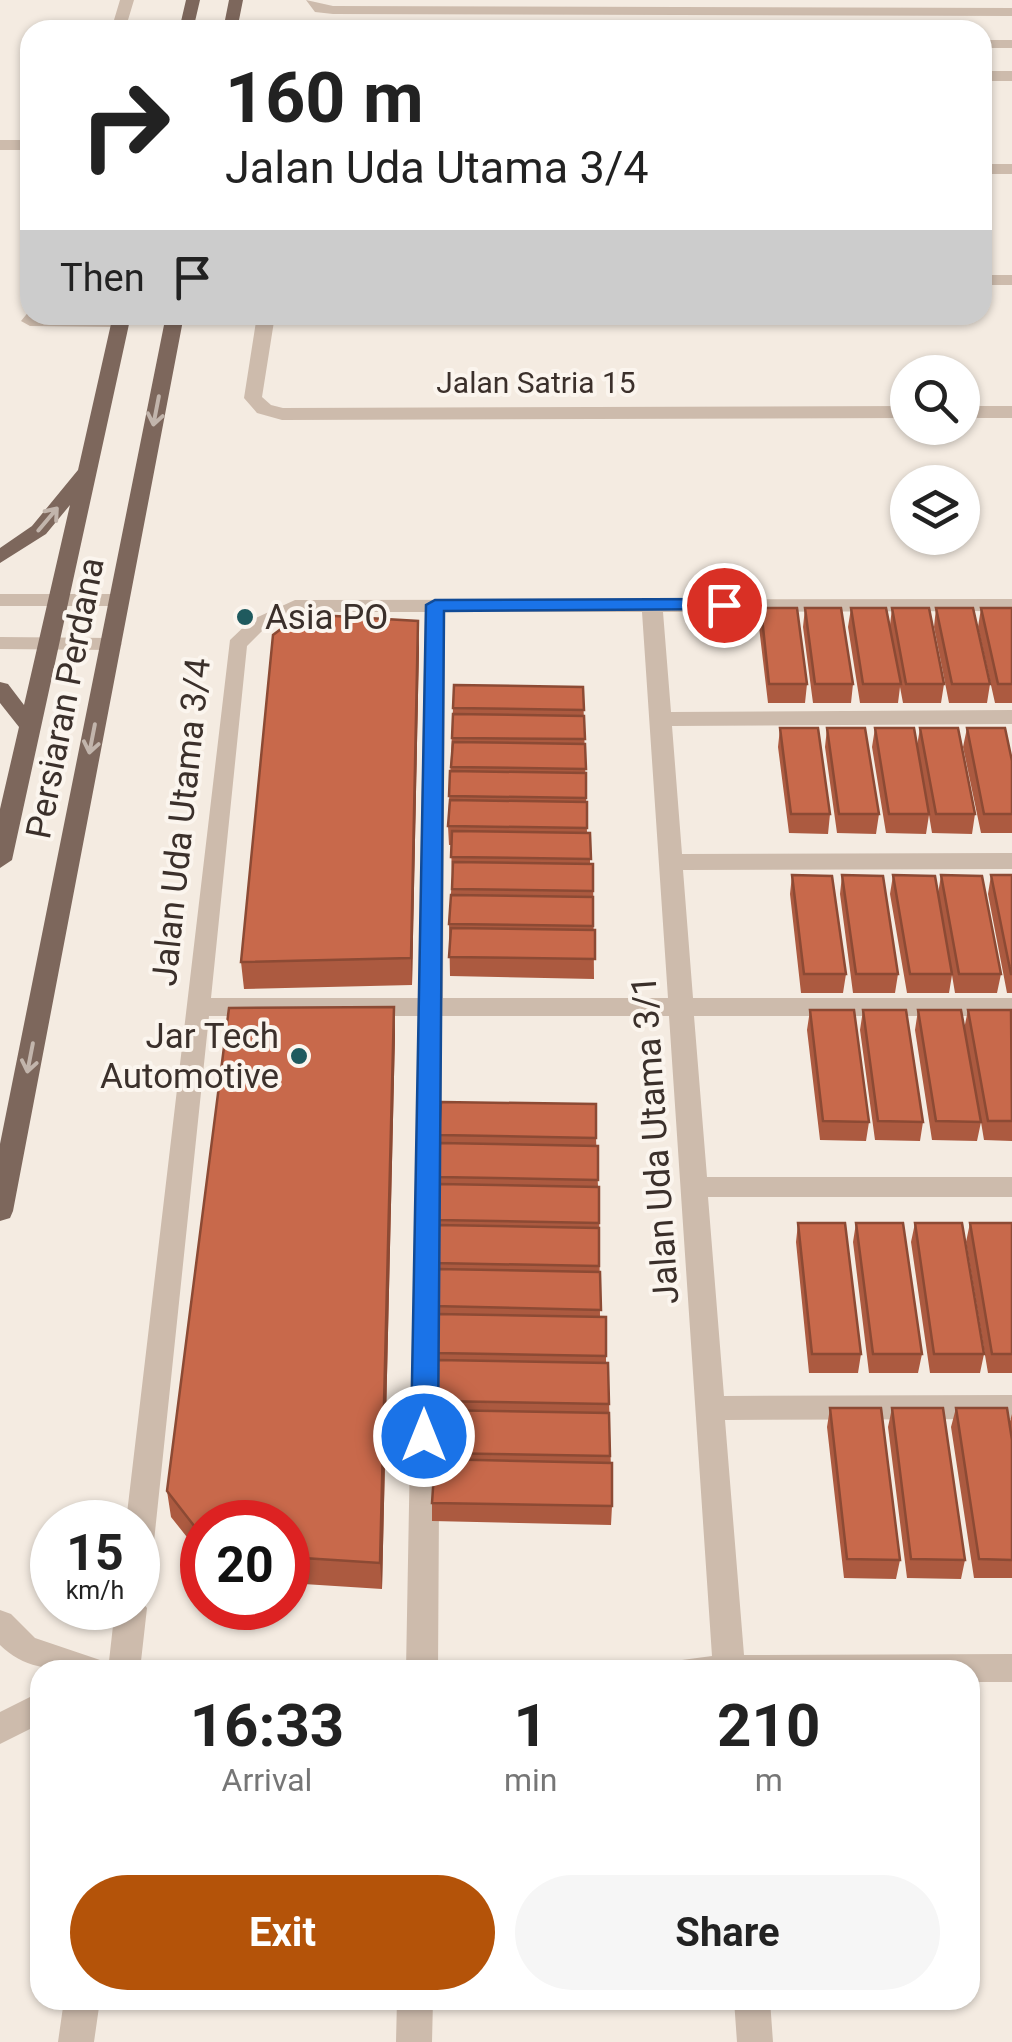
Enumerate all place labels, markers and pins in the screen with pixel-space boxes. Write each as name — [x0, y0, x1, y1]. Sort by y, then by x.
pin — [682, 563, 767, 648]
place label: Asia PO — [265, 597, 388, 638]
marker: Asia PO — [234, 606, 256, 628]
place label: Jar Tech Automotive — [100, 1016, 279, 1097]
marker: Jar Tech Automotive — [288, 1045, 310, 1067]

